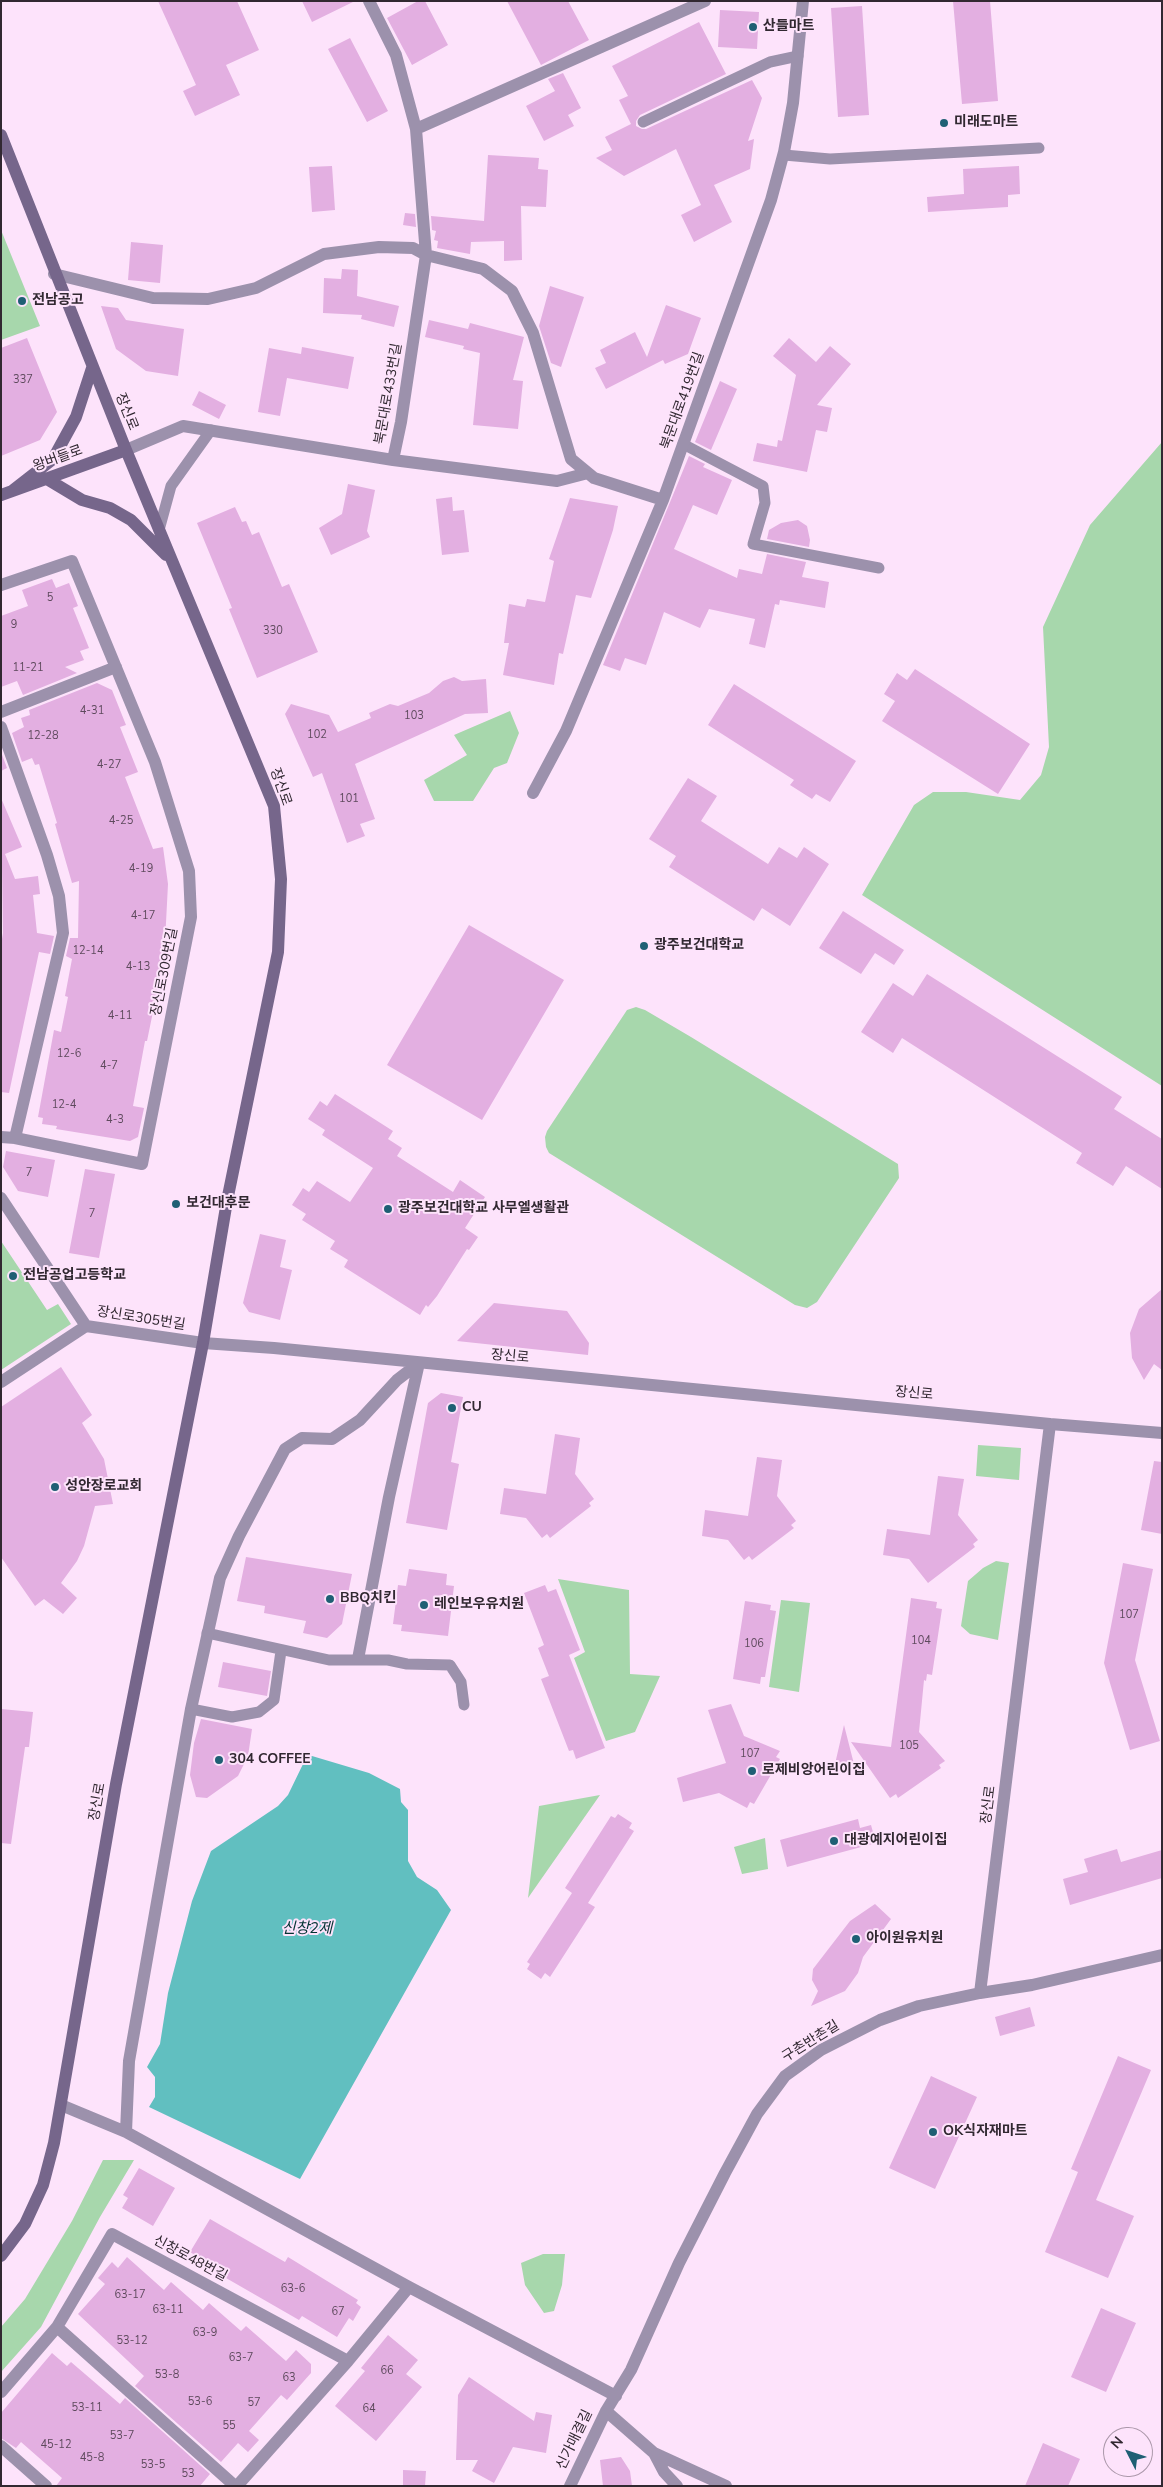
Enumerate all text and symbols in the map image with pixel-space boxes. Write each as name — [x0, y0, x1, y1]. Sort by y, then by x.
place label: 산들마트 — [763, 19, 815, 35]
marker: 산들마트 — [747, 21, 759, 33]
place label: 미래도마트 — [954, 115, 1018, 131]
marker: 미래도마트 — [938, 117, 950, 129]
place label: 전남공고 — [32, 293, 84, 309]
marker: 전남공고 — [16, 295, 28, 307]
street label: 북문대로433번길 — [372, 342, 406, 446]
street label: 북문대로419번길 — [658, 350, 708, 452]
house number: 337 — [13, 373, 33, 387]
street label: 장신로 — [111, 391, 141, 433]
street label: 왕버들로 — [31, 442, 85, 476]
house number: 5 — [47, 591, 53, 605]
house number: 9 — [11, 618, 17, 632]
house number: 330 — [263, 624, 283, 638]
house number: 11-21 — [12, 661, 44, 675]
house number: 4-31 — [80, 704, 104, 718]
house number: 103 — [404, 709, 424, 723]
house number: 102 — [307, 728, 327, 742]
house number: 12-28 — [27, 729, 59, 743]
house number: 4-27 — [97, 758, 121, 772]
street label: 장신로 — [266, 766, 294, 808]
house number: 101 — [339, 792, 359, 806]
house number: 4-25 — [109, 814, 133, 828]
house number: 4-19 — [129, 862, 153, 876]
house number: 4-17 — [131, 909, 155, 923]
street label: 장신로309번길 — [148, 926, 182, 1018]
place label: 광주보건대학교 — [654, 938, 744, 954]
marker: 광주보건대학교 — [638, 940, 650, 952]
house number: 12-14 — [72, 944, 104, 958]
house number: 4-13 — [126, 960, 150, 974]
house number: 4-11 — [108, 1009, 132, 1023]
house number: 12-6 — [57, 1047, 81, 1061]
house number: 4-7 — [100, 1059, 118, 1073]
house number: 12-4 — [52, 1098, 76, 1112]
house number: 4-3 — [106, 1113, 124, 1127]
house number: 7 — [26, 1166, 32, 1180]
place label: 보건대후문 — [186, 1196, 250, 1212]
marker: 보건대후문 — [170, 1198, 182, 1210]
place label: 광주보건대학교 사무엘생활관 — [398, 1201, 569, 1217]
marker: 광주보건대학교 사무엘생활관 — [382, 1203, 394, 1215]
house number: 7 — [89, 1207, 95, 1221]
place label: 전남공업고등학교 — [23, 1268, 126, 1284]
marker: 전남공업고등학교 — [7, 1270, 19, 1282]
street label: 장신로305번길 — [95, 1304, 187, 1334]
street label: 장신로 — [490, 1347, 530, 1367]
street label: 장신로 — [894, 1384, 934, 1404]
place label: CU — [462, 1400, 482, 1416]
marker: CU — [446, 1402, 458, 1414]
place label: 성안장로교회 — [65, 1479, 142, 1495]
marker: 성안장로교회 — [49, 1481, 61, 1493]
place label: BBQ치킨 — [340, 1591, 396, 1607]
marker: BBQ치킨 — [324, 1593, 336, 1605]
place label: 레인보우유치원 — [434, 1597, 524, 1613]
marker: 레인보우유치원 — [418, 1599, 430, 1611]
house number: 107 — [1119, 1608, 1139, 1622]
house number: 104 — [911, 1634, 931, 1648]
house number: 106 — [744, 1637, 764, 1651]
house number: 105 — [899, 1739, 919, 1753]
house number: 107 — [740, 1747, 760, 1761]
place label: 304 COFFEE — [229, 1752, 311, 1768]
marker: 304 COFFEE — [213, 1754, 225, 1766]
place label: 로제비앙어린이집 — [762, 1763, 865, 1779]
marker: 로제비앙어린이집 — [746, 1765, 758, 1777]
street label: 장신로 — [86, 1782, 110, 1822]
street label: 장신로 — [978, 1785, 1000, 1825]
place label: 대광예지어린이집 — [844, 1833, 947, 1849]
marker: 대광예지어린이집 — [828, 1835, 840, 1847]
water label: 신창2제 — [282, 1920, 332, 1938]
place label: 아이원유치원 — [866, 1931, 943, 1947]
marker: 아이원유치원 — [850, 1933, 862, 1945]
street label: 구촌반촌길 — [779, 2018, 843, 2066]
place label: OK식자재마트 — [943, 2124, 1028, 2140]
marker: OK식자재마트 — [927, 2126, 939, 2138]
street label: 신창로48번길 — [150, 2233, 230, 2285]
house number: 63-6 — [281, 2282, 305, 2296]
house number: 63-17 — [114, 2288, 146, 2302]
house number: 63-11 — [152, 2303, 184, 2317]
house number: 67 — [331, 2305, 345, 2319]
house number: 63-9 — [193, 2326, 217, 2340]
house number: 53-12 — [116, 2334, 148, 2348]
house number: 63-7 — [229, 2351, 253, 2365]
house number: 66 — [380, 2364, 394, 2378]
house number: 53-8 — [155, 2368, 179, 2382]
house number: 63 — [282, 2371, 296, 2385]
house number: 53-6 — [188, 2395, 212, 2409]
house number: 57 — [247, 2396, 261, 2410]
house number: 53-11 — [71, 2401, 103, 2415]
house number: 64 — [362, 2402, 376, 2416]
street label: 신가매결길 — [553, 2407, 597, 2473]
house number: 55 — [222, 2419, 236, 2433]
north arrow — [1103, 2427, 1153, 2477]
house number: 53-7 — [110, 2429, 134, 2443]
text: N — [1106, 2432, 1128, 2453]
house number: 45-12 — [40, 2438, 72, 2452]
house number: 45-8 — [80, 2451, 104, 2465]
house number: 53-5 — [141, 2458, 165, 2472]
house number: 53 — [181, 2467, 195, 2481]

